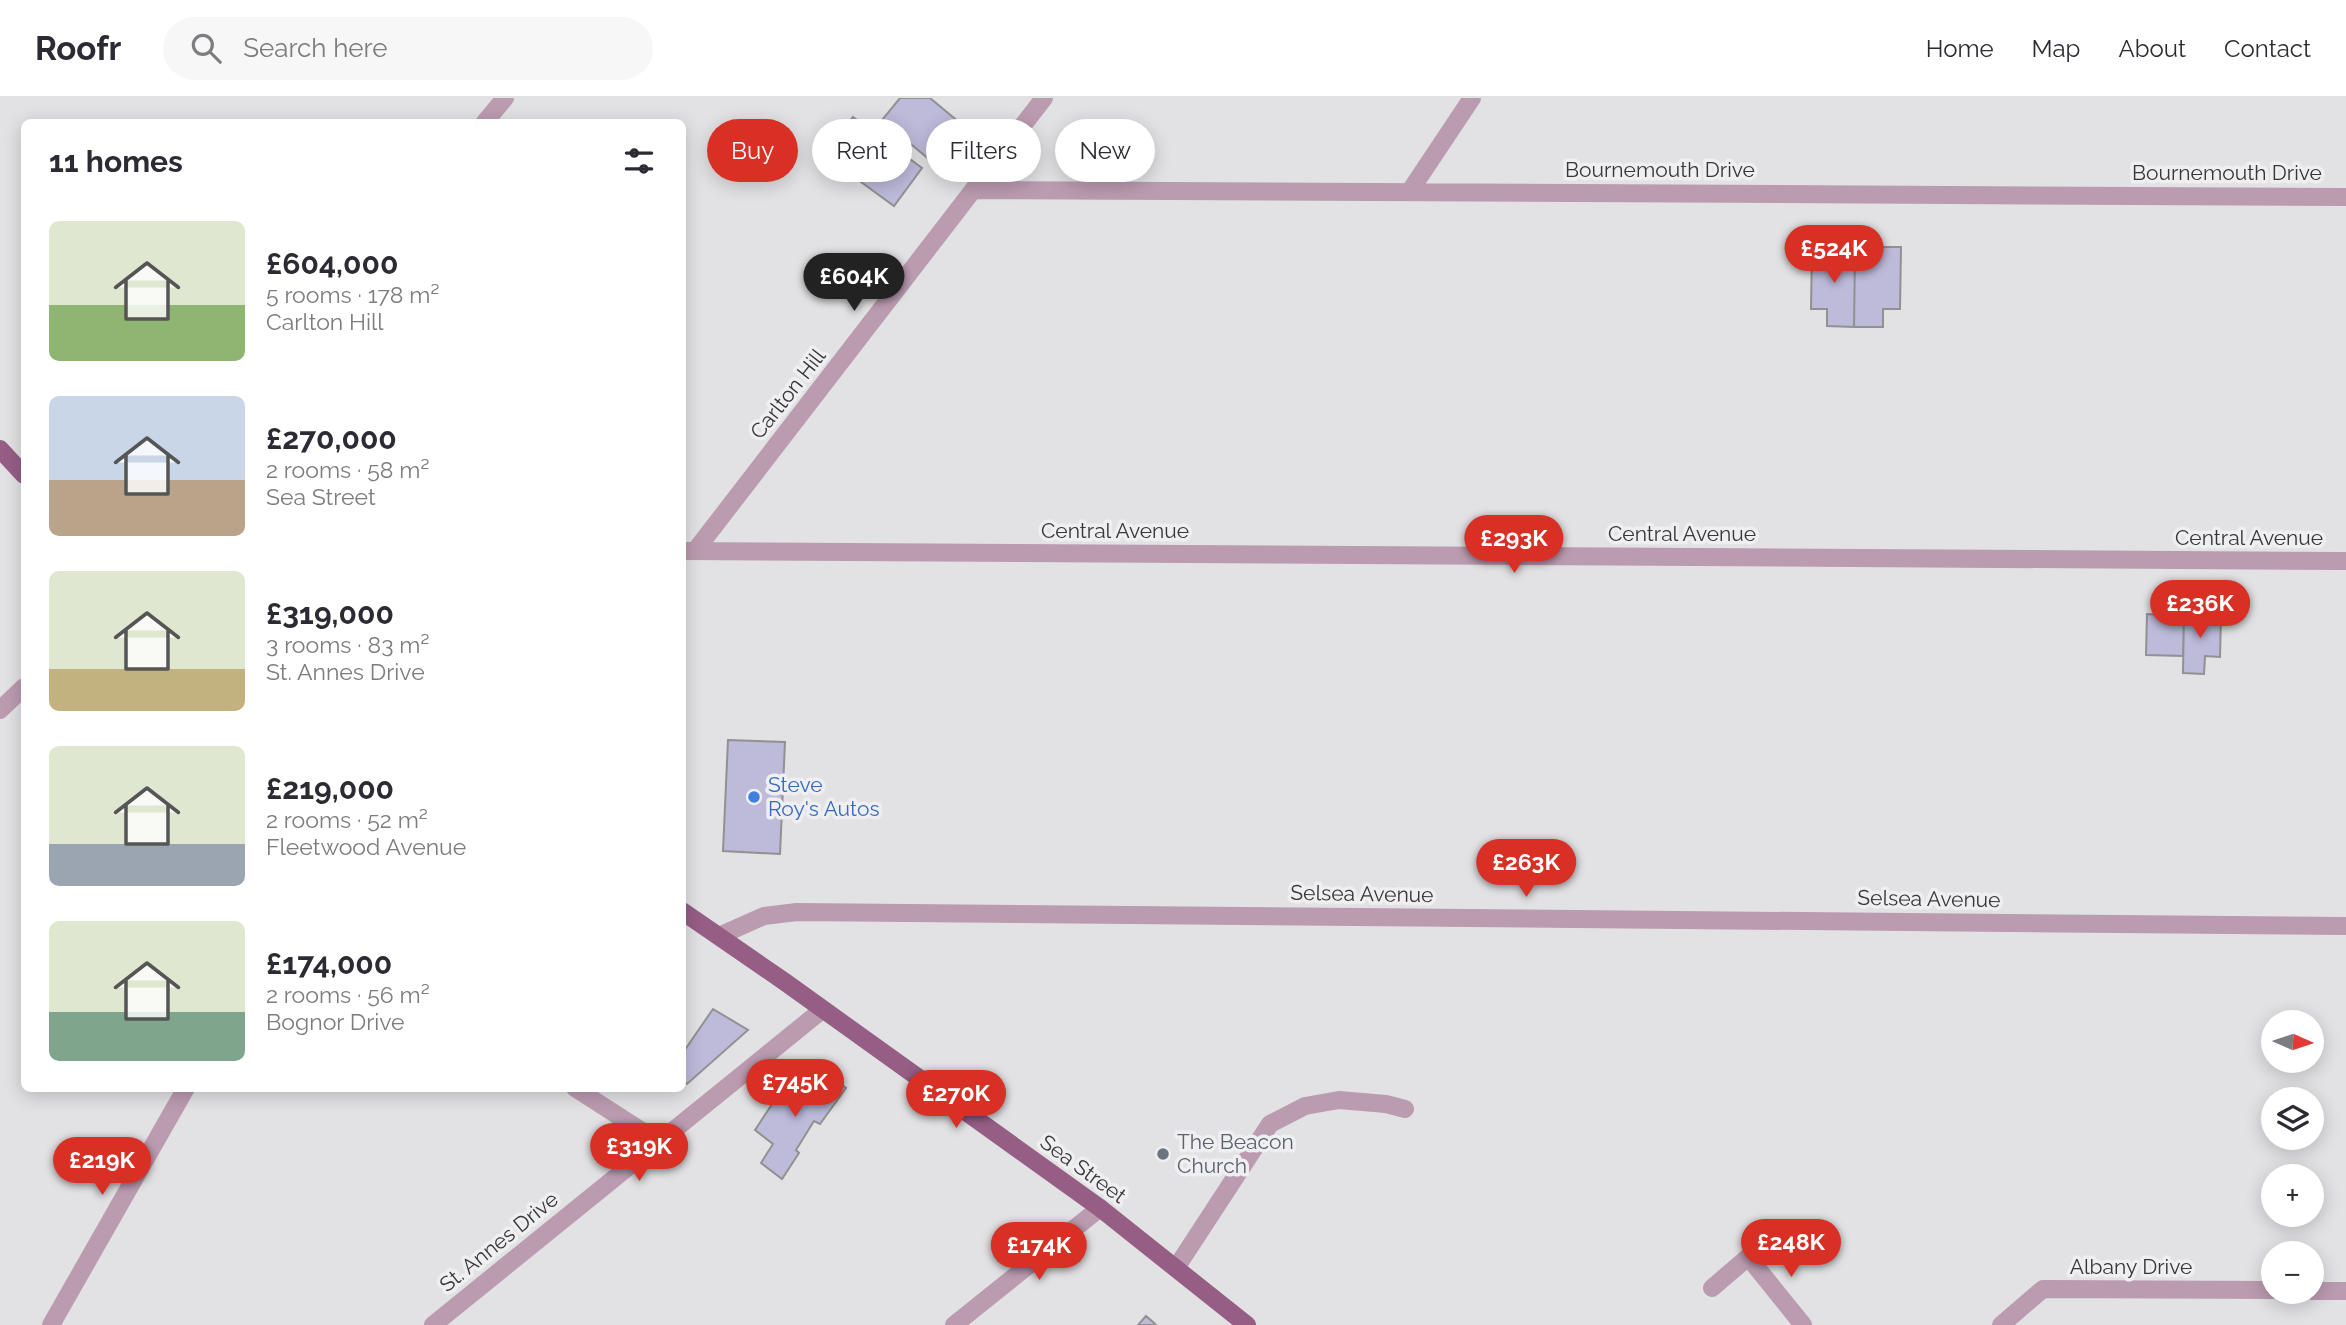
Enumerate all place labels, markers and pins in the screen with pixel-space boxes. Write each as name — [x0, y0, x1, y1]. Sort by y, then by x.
pin: £524K — [1785, 226, 1883, 285]
pin: £604K — [805, 254, 903, 313]
pin: £293K — [1465, 516, 1563, 575]
pin: £236K — [2151, 580, 2249, 640]
place label: Steve Roy's Autos — [768, 772, 880, 821]
marker: Steve Roy's Autos — [746, 789, 762, 805]
pin: £263K — [1477, 840, 1575, 899]
pin: £745K — [746, 1060, 844, 1119]
pin: £270K — [907, 1070, 1005, 1130]
pin: £319K — [590, 1124, 688, 1183]
place label: The Beacon Church — [1177, 1129, 1294, 1178]
pin: £219K — [53, 1138, 151, 1197]
marker: The Beacon Church — [1155, 1146, 1171, 1162]
pin: £248K — [1742, 1220, 1840, 1279]
pin: £174K — [990, 1222, 1088, 1282]

